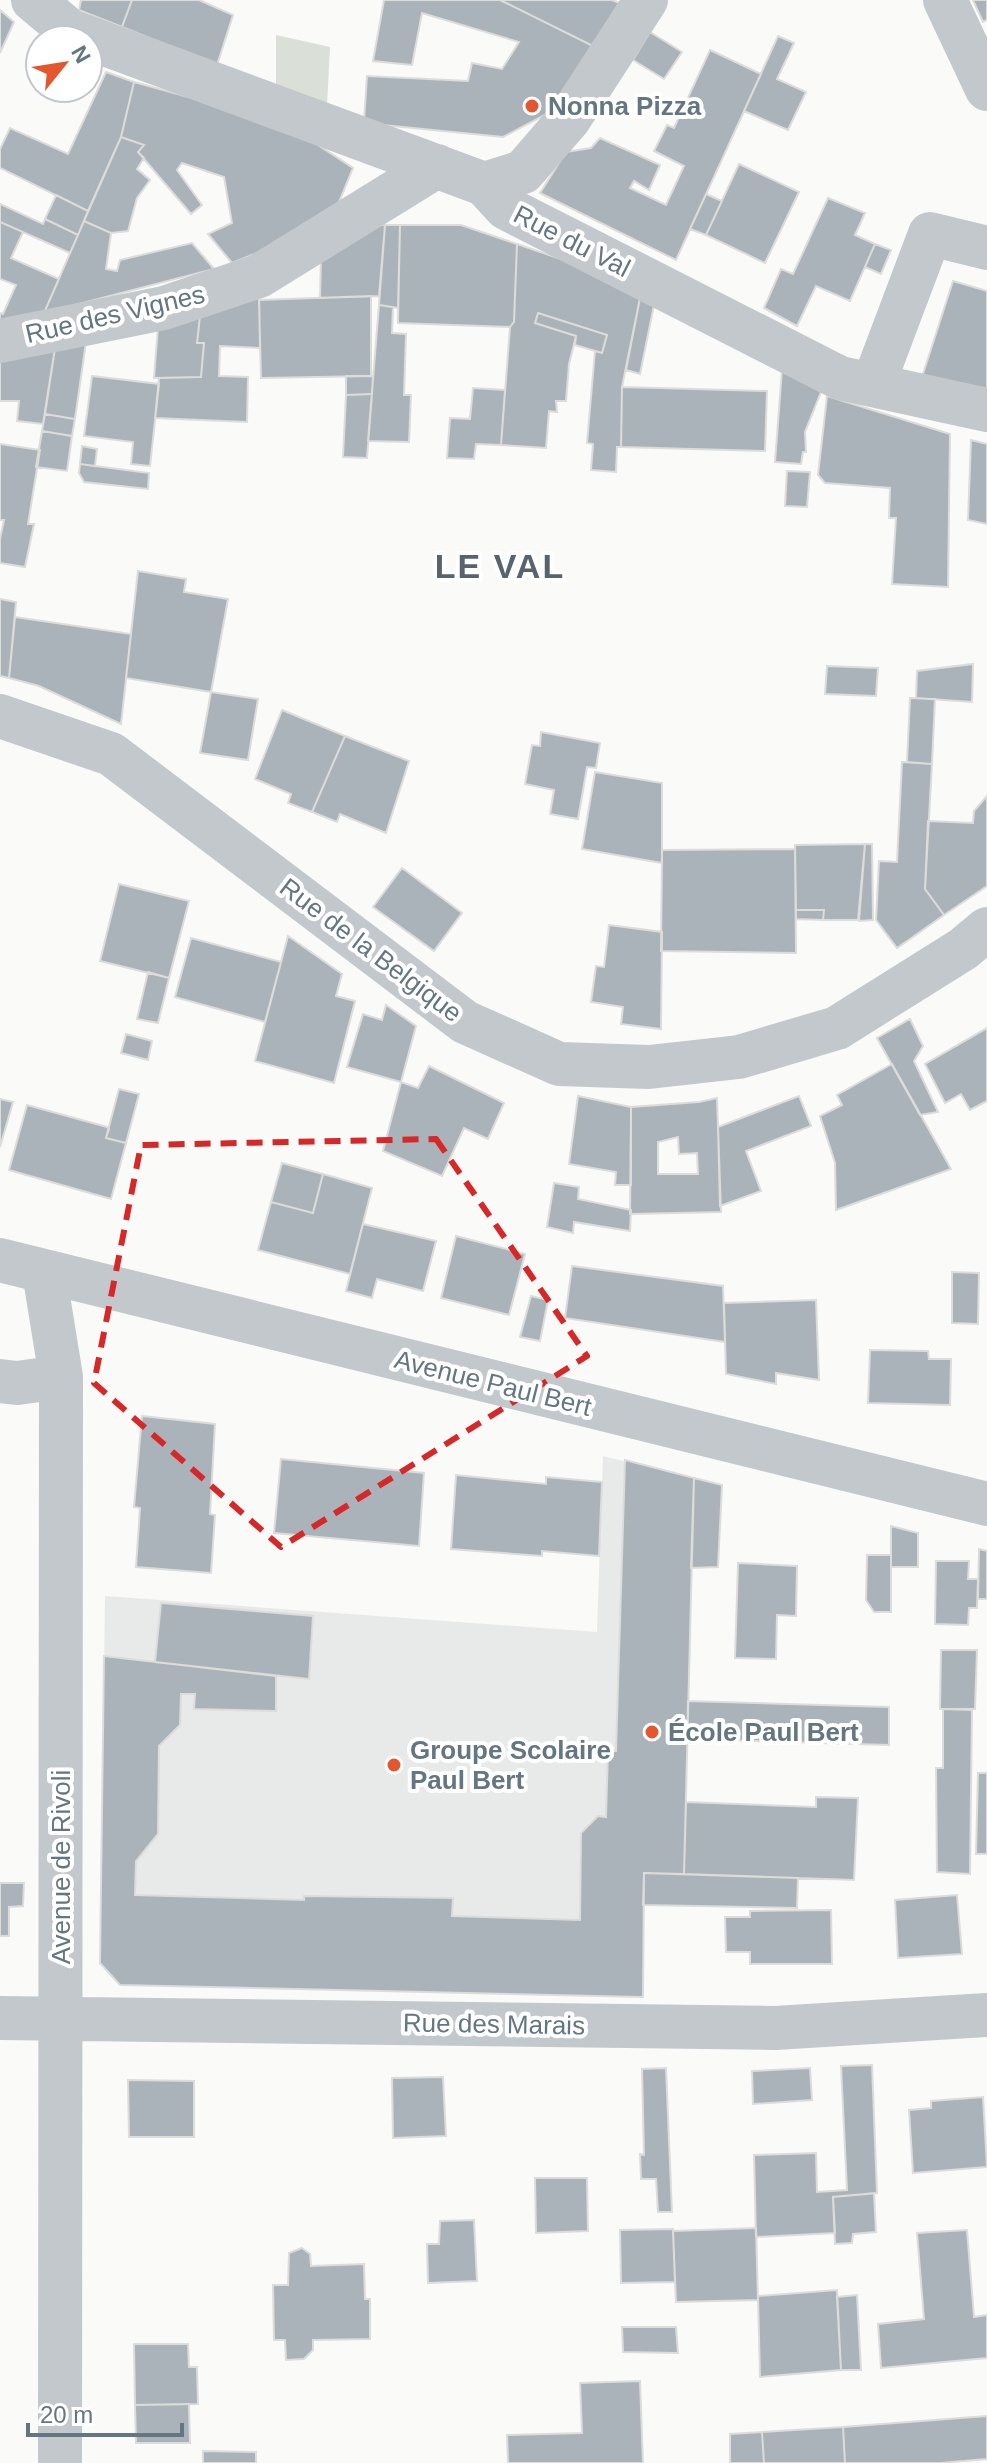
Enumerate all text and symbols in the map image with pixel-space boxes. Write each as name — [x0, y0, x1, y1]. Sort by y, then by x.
north arrow — [24, 24, 104, 104]
text: N — [66, 41, 96, 67]
place label: Nonna Pizza — [548, 91, 702, 121]
marker: Nonna Pizza — [523, 97, 541, 115]
street label: Rue du Val — [509, 199, 635, 283]
street label: Rue des Vignes — [22, 279, 208, 349]
district label: LE VAL — [435, 547, 565, 585]
street label: Rue de la Belgique — [274, 872, 468, 1028]
street label: Avenue Paul Bert — [391, 1344, 595, 1422]
place label: École Paul Bert — [668, 1717, 859, 1747]
marker: École Paul Bert — [643, 1723, 661, 1741]
place label: Groupe Scolaire Paul Bert — [410, 1735, 611, 1795]
marker: Groupe Scolaire Paul Bert — [385, 1756, 403, 1774]
street label: Avenue de Rivoli — [46, 1770, 76, 1964]
street label: Rue des Marais — [403, 2007, 585, 2041]
scale bar — [28, 2387, 182, 2437]
text: 20 m — [40, 2401, 93, 2428]

